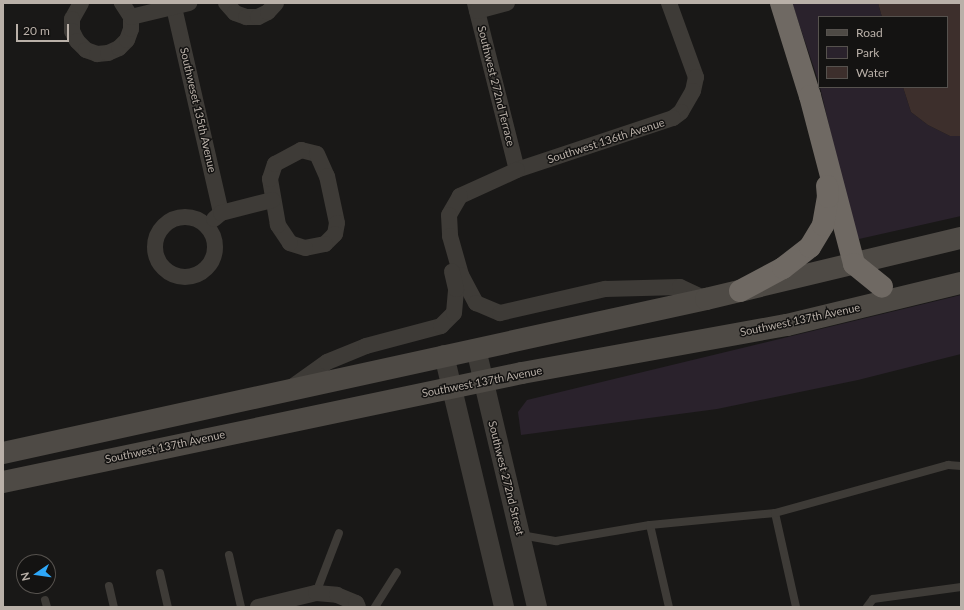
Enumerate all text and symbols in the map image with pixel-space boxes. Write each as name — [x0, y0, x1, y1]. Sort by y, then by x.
scale bar — [18, 16, 71, 42]
legend — [818, 16, 948, 88]
text: 20 m — [23, 23, 50, 38]
street label: Southwest 272nd Terrace — [475, 24, 517, 148]
text: Road — [856, 25, 883, 40]
text: Park — [856, 45, 879, 60]
street label: Southweset 135th Avenue — [177, 46, 219, 174]
text: Water — [856, 65, 889, 80]
street label: Southwest 136th Avenue — [546, 116, 666, 166]
street label: Southwest 137th Avenue — [739, 301, 861, 339]
street label: Southwest 137th Avenue — [421, 364, 543, 400]
street label: Southwest 272nd Street — [485, 419, 527, 537]
street label: Southwest 137th Avenue — [104, 428, 226, 466]
north arrow — [16, 554, 56, 594]
text: N — [18, 571, 32, 582]

